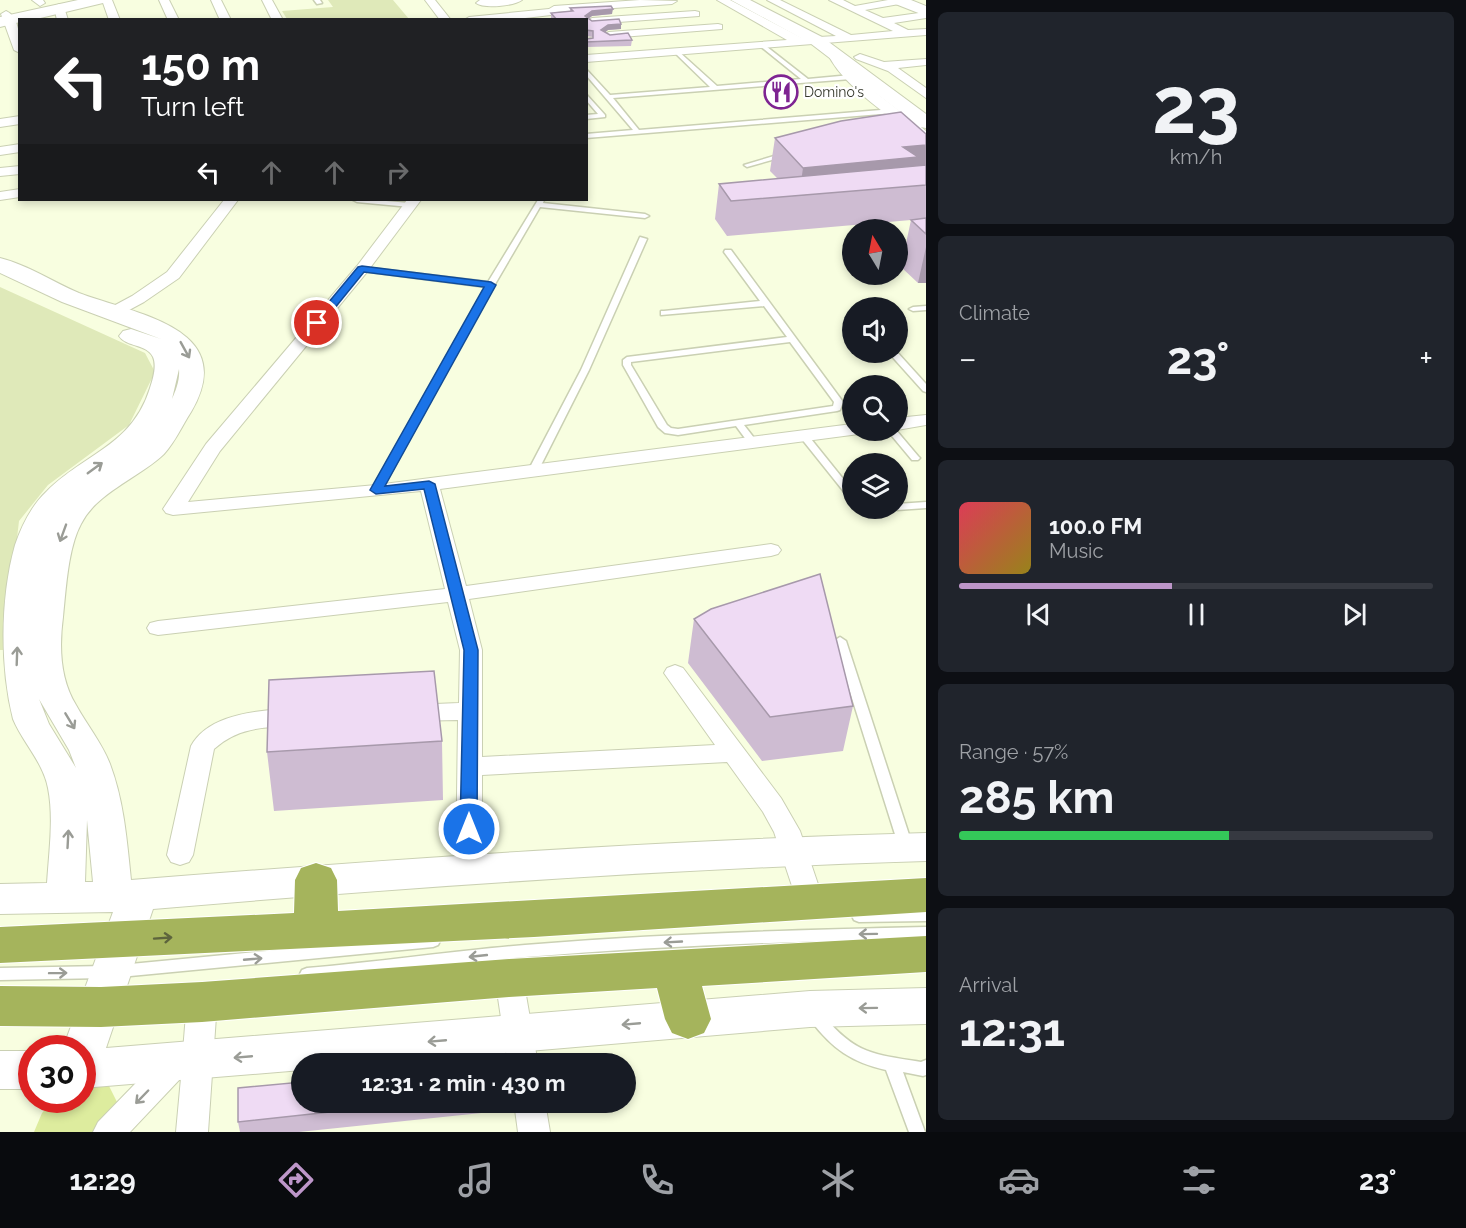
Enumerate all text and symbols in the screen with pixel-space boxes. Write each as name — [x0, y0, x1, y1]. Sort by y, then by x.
text: 150 m — [141, 41, 260, 90]
icon: left — [42, 42, 120, 120]
text: 23 — [1152, 60, 1240, 151]
restaurant icon: Domino's — [763, 74, 799, 110]
place label: Domino's — [804, 84, 864, 100]
text: Turn left — [141, 91, 244, 122]
text: km/h — [1170, 145, 1222, 169]
icon: left — [192, 156, 225, 189]
icon: ahead — [255, 156, 288, 189]
icon: ahead — [318, 156, 351, 189]
icon: right — [381, 156, 414, 189]
north arrow — [842, 219, 908, 285]
map controls — [842, 219, 908, 519]
pin — [291, 297, 342, 348]
button: sound — [842, 297, 908, 363]
text: Climate — [959, 301, 1030, 325]
icon: arrive — [300, 306, 333, 339]
text: 23° — [1167, 332, 1229, 385]
text: − — [959, 339, 977, 378]
text: + — [1419, 339, 1433, 378]
one-way arrow — [179, 341, 191, 358]
button: search — [842, 375, 908, 441]
button: layers — [842, 453, 908, 519]
one-way arrow — [87, 461, 103, 474]
text: 100.0 FM — [1049, 513, 1142, 539]
one-way arrow — [57, 523, 68, 542]
text: Music — [1049, 539, 1103, 563]
icon: previous — [1022, 598, 1055, 631]
icon: pause — [1180, 598, 1213, 631]
icon: next — [1338, 598, 1371, 631]
one-way arrow — [11, 646, 22, 666]
one-way arrow — [64, 712, 76, 729]
text: Range · 57% — [959, 740, 1068, 764]
text: 285 km — [959, 771, 1114, 824]
position arrow — [437, 797, 501, 861]
one-way arrow — [62, 830, 73, 850]
one-way arrow — [858, 928, 878, 940]
one-way arrow — [153, 932, 173, 943]
one-way arrow — [663, 937, 683, 948]
one-way arrow — [469, 951, 489, 962]
one-way arrow — [242, 953, 262, 964]
one-way arrow — [48, 967, 68, 978]
text: Arrival — [959, 973, 1018, 997]
one-way arrow — [858, 1002, 878, 1014]
text: 12:31 — [959, 1004, 1065, 1057]
one-way arrow — [622, 1019, 642, 1030]
speed limit sign: 30 — [18, 1035, 96, 1113]
one-way arrow — [427, 1036, 447, 1047]
one-way arrow — [233, 1052, 253, 1063]
text: 12:31 · 2 min · 430 m — [361, 1070, 566, 1096]
one-way arrow — [135, 1090, 149, 1105]
icon: directions — [275, 1159, 317, 1201]
icon: music — [455, 1159, 497, 1201]
icon: phone — [636, 1159, 678, 1201]
icon: climate — [817, 1159, 859, 1201]
icon: car — [998, 1159, 1040, 1201]
icon: filters — [1178, 1159, 1220, 1201]
text: 12:29 — [69, 1165, 136, 1196]
text: 23° — [1359, 1165, 1397, 1196]

